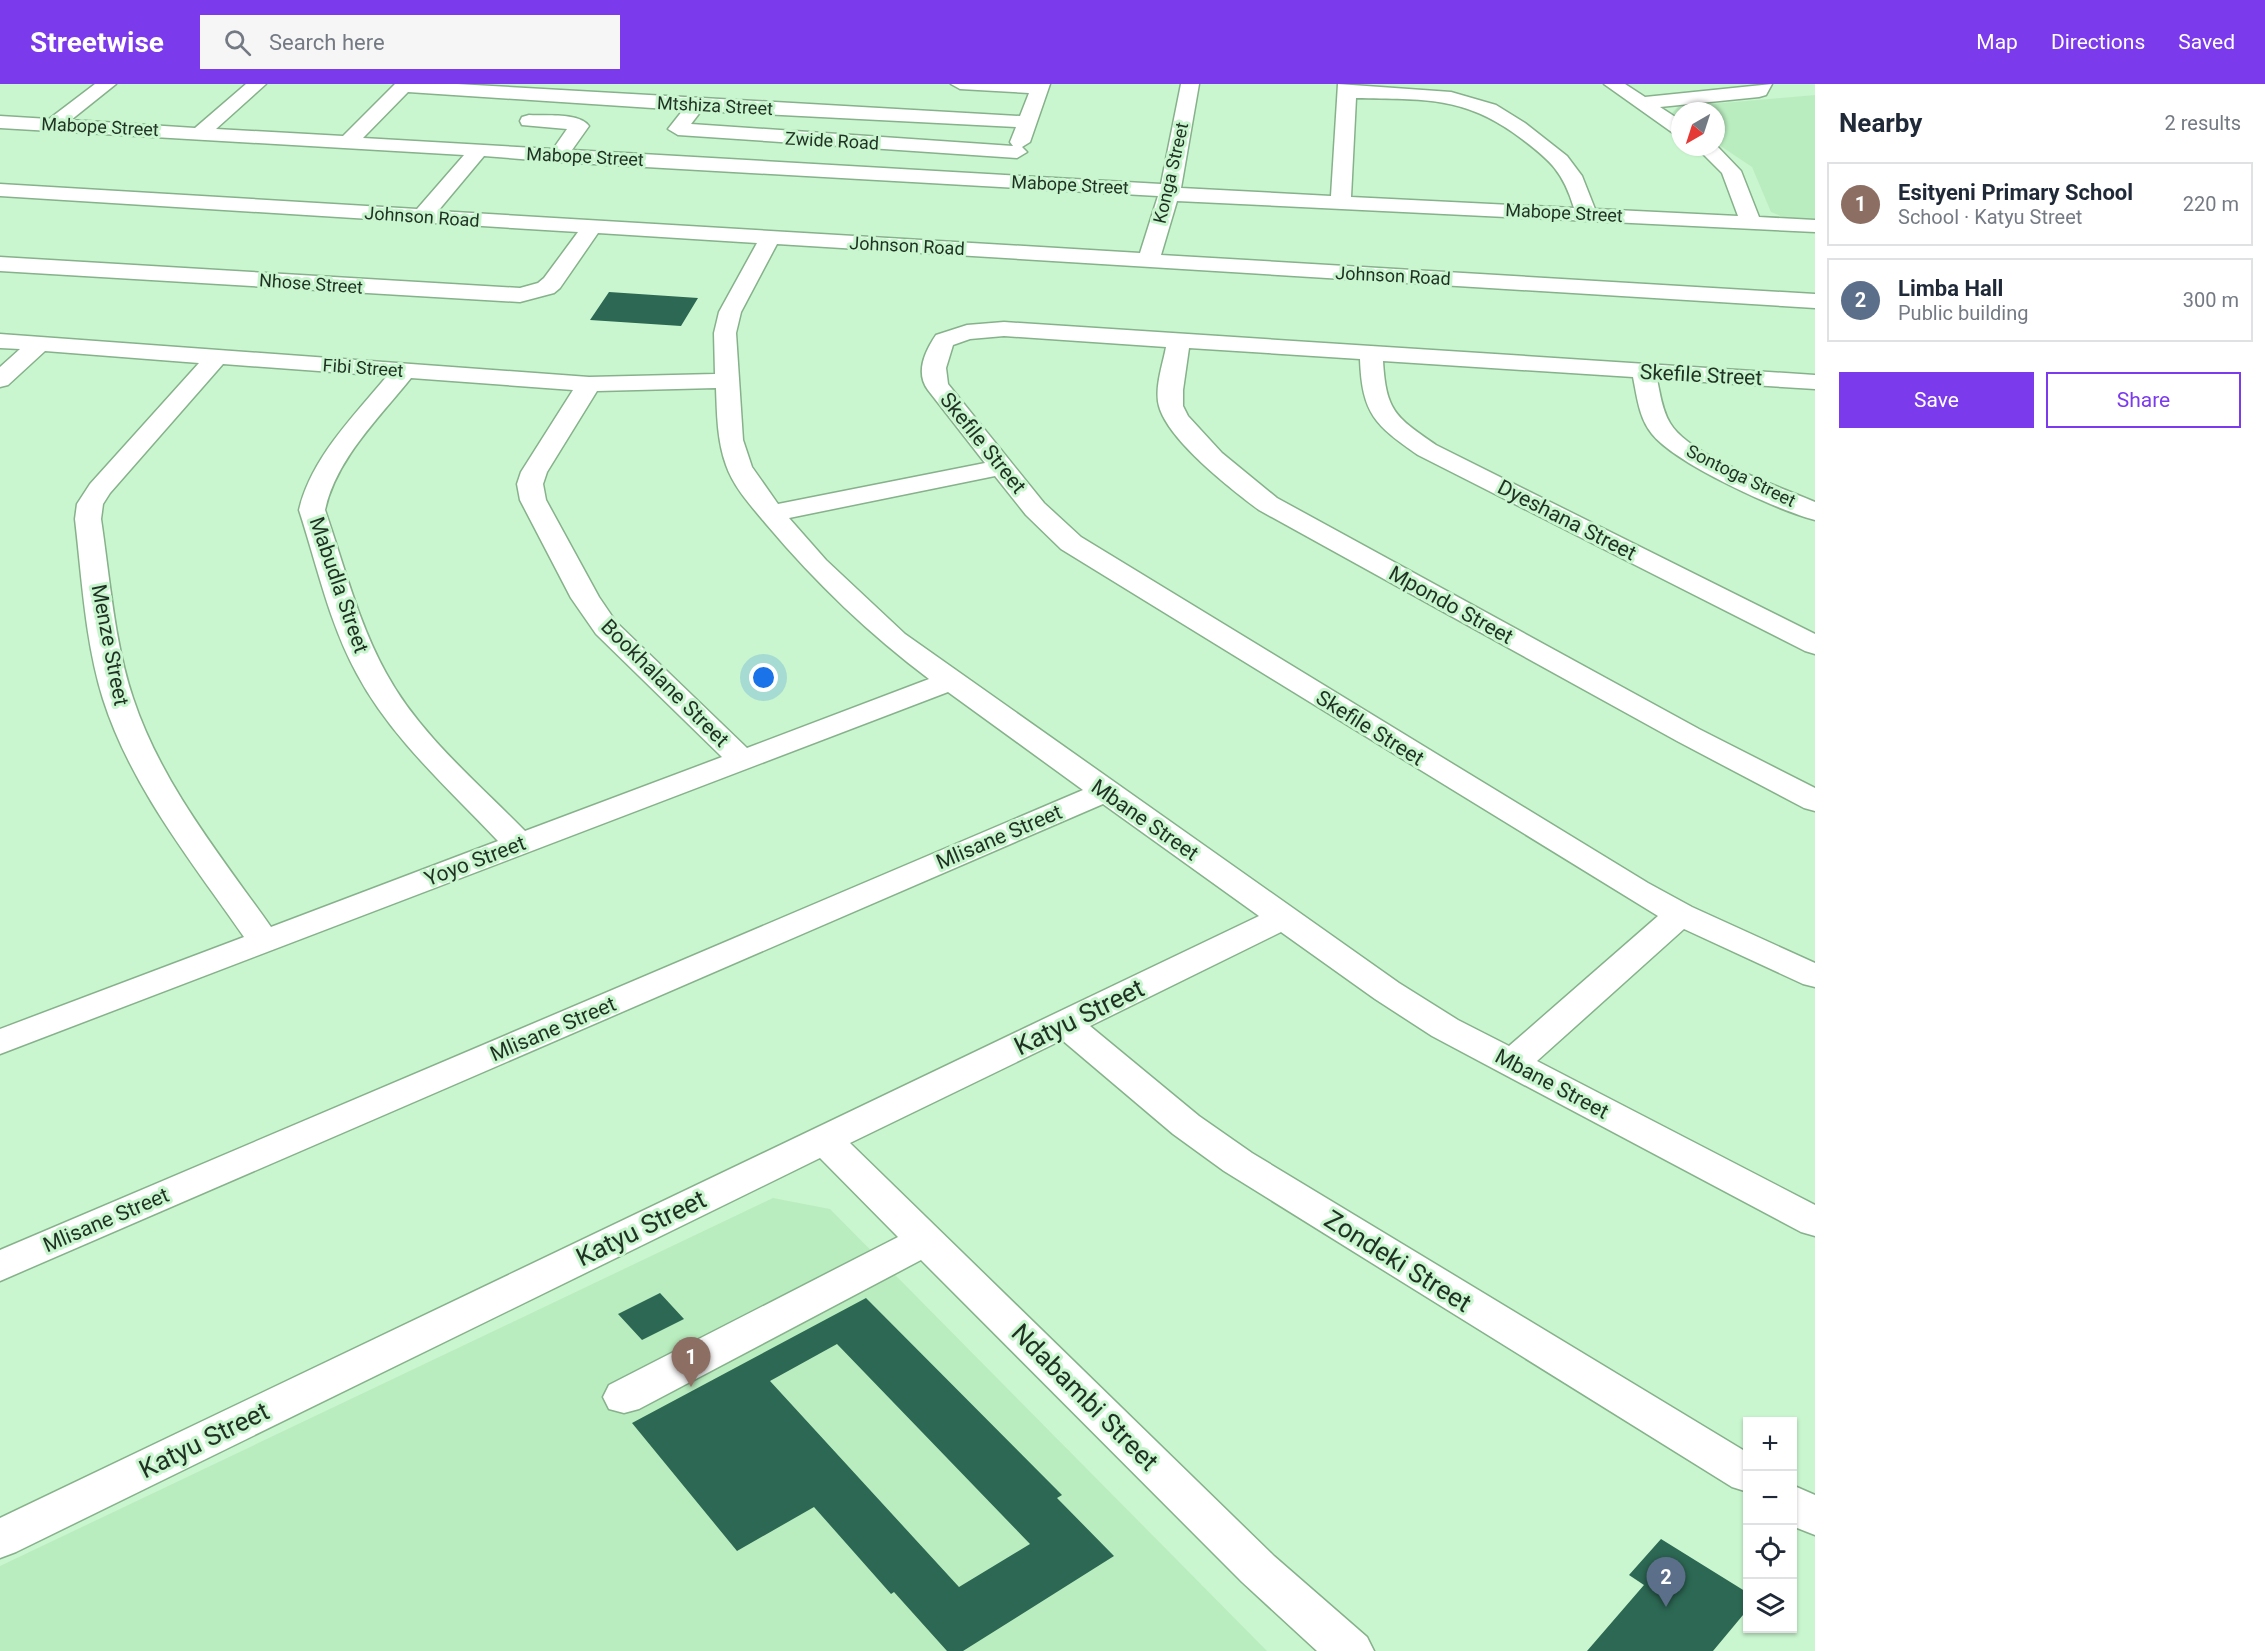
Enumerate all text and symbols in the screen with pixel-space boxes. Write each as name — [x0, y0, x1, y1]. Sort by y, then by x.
search box — [200, 15, 620, 69]
text: Streetwise — [30, 26, 164, 59]
icon: search — [221, 26, 254, 59]
text: Search here — [269, 30, 385, 55]
text: Map — [1976, 30, 2018, 54]
text: Directions — [2051, 30, 2145, 54]
text: Saved — [2178, 30, 2235, 54]
street label: Mtshiza Street — [657, 92, 774, 119]
north arrow — [1671, 102, 1725, 156]
text: Nearby — [1839, 108, 1922, 138]
text: 2 results — [2165, 111, 2241, 135]
street label: Mabope Street — [41, 113, 159, 140]
street label: Konga Street — [1149, 120, 1192, 225]
street label: Zwide Road — [785, 128, 879, 153]
street label: Mabope Street — [526, 143, 644, 170]
street label: Mabope Street — [1011, 171, 1129, 198]
text: Esityeni Primary School — [1898, 180, 2133, 205]
text: 1 — [1855, 192, 1866, 216]
text: 220 m — [2183, 192, 2239, 216]
street label: Mabope Street — [1505, 199, 1623, 226]
street label: Johnson Road — [364, 202, 480, 231]
text: School · Katyu Street — [1898, 205, 2082, 229]
street label: Johnson Road — [849, 232, 965, 259]
street label: Johnson Road — [1335, 262, 1451, 289]
street label: Nhose Street — [259, 269, 364, 298]
text: Limba Hall — [1898, 276, 2003, 301]
text: 2 — [1855, 288, 1866, 312]
text: 300 m — [2183, 288, 2239, 312]
text: Public building — [1898, 301, 2028, 325]
street label: Fibi Street — [322, 354, 404, 381]
street label: Skefile Street — [1639, 360, 1763, 390]
button: Save — [1839, 372, 2034, 428]
button: Share — [2046, 372, 2241, 428]
street label: Skefile Street — [935, 388, 1031, 498]
street label: Sontoga Street — [1683, 440, 1799, 511]
street label: Dyeshana Street — [1494, 475, 1640, 565]
street label: Mabudla Street — [305, 514, 374, 656]
street label: Mpondo Street — [1385, 561, 1517, 649]
street label: Menze Street — [86, 582, 134, 708]
street label: Bookhalane Street — [596, 614, 734, 752]
your location — [749, 663, 778, 692]
street label: Skefile Street — [1312, 685, 1428, 771]
street label: Mbane Street — [1087, 774, 1203, 866]
street label: Mlisane Street — [933, 800, 1066, 874]
street label: Yoyo Street — [421, 831, 529, 891]
street label: Katyu Street — [1009, 973, 1149, 1061]
street label: Mlisane Street — [487, 992, 620, 1066]
street label: Mbane Street — [1491, 1044, 1613, 1124]
street label: Mlisane Street — [40, 1183, 173, 1257]
street label: Katyu Street — [571, 1184, 711, 1272]
street label: Zondeki Street — [1319, 1204, 1477, 1318]
street label: Ndabambi Street — [1005, 1317, 1165, 1477]
pin: 1 — [672, 1338, 710, 1387]
street label: Katyu Street — [134, 1396, 274, 1484]
map controls — [1743, 1417, 1797, 1633]
button: + — [1743, 1417, 1797, 1471]
button: − — [1743, 1471, 1797, 1525]
button: locate — [1743, 1525, 1797, 1579]
pin: 2 — [1646, 1558, 1686, 1607]
button: layers — [1743, 1579, 1797, 1633]

